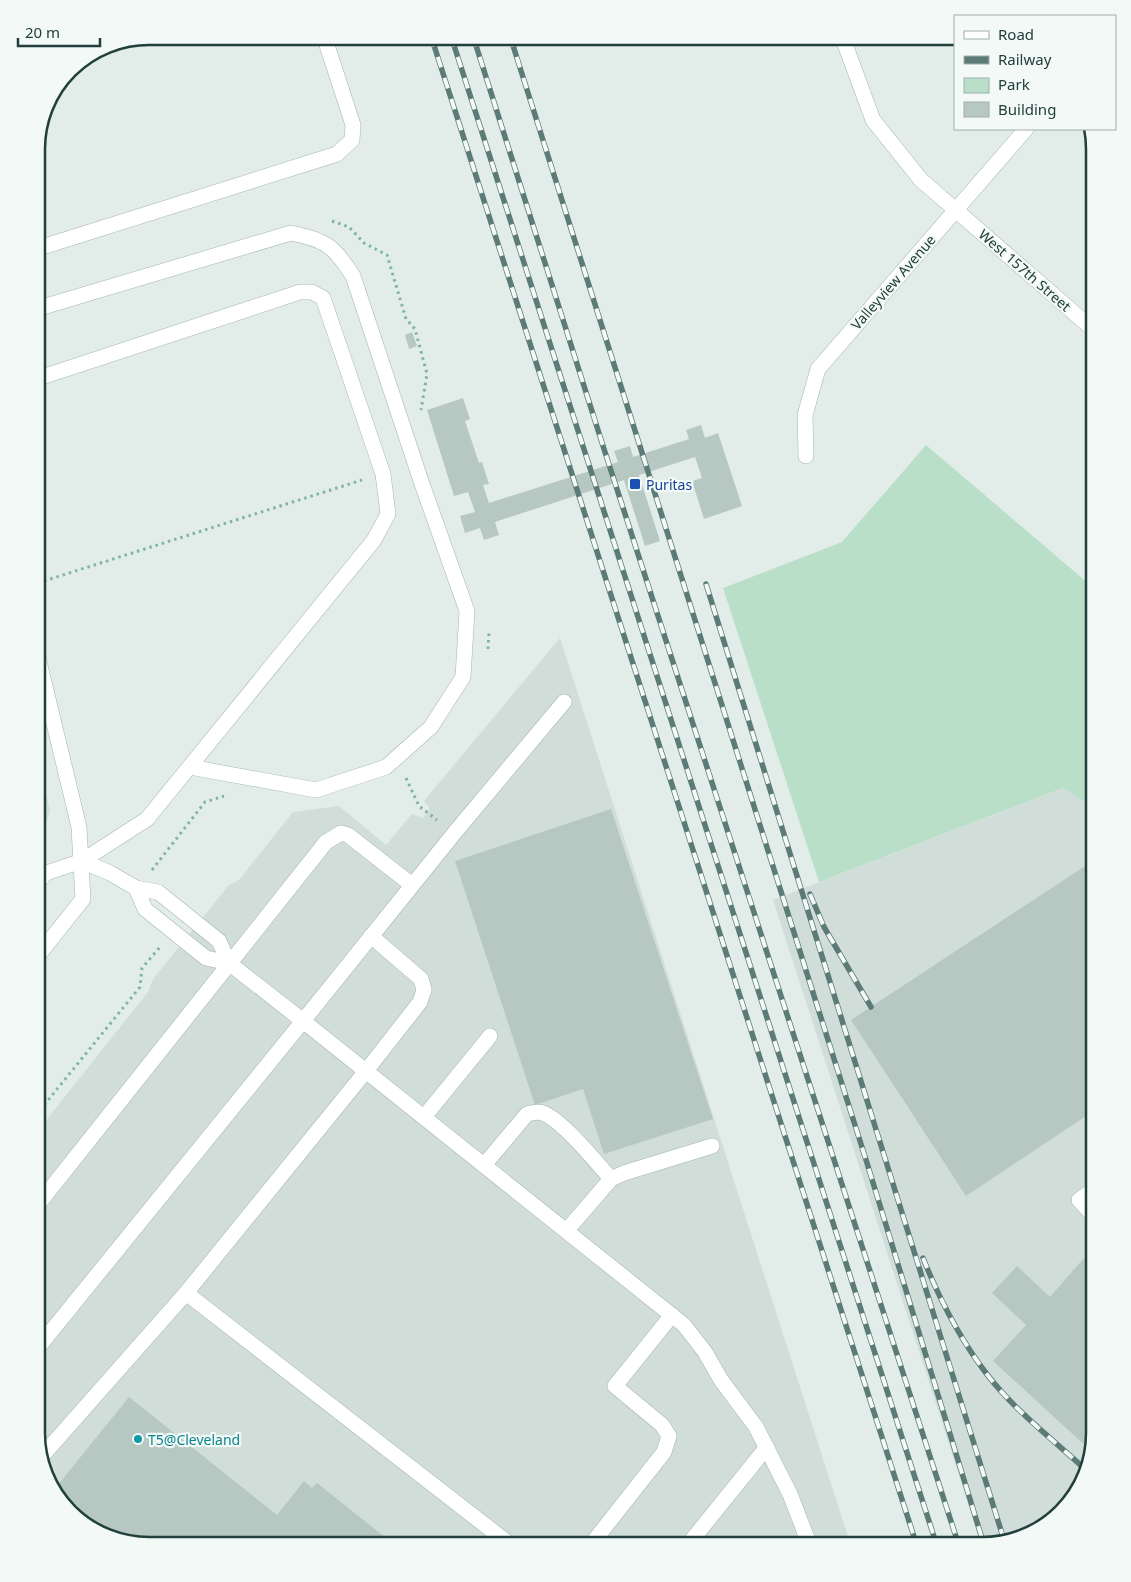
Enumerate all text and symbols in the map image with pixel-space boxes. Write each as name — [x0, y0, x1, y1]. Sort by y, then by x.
scale bar — [18, 15, 100, 47]
legend — [954, 15, 1116, 130]
text: 20 m — [25, 22, 60, 42]
text: Road — [998, 24, 1034, 44]
text: Railway — [998, 49, 1052, 69]
text: Park — [998, 74, 1030, 94]
text: Building — [998, 99, 1056, 119]
street label: West 157th Street — [975, 225, 1075, 315]
street label: Valleyview Avenue — [846, 230, 940, 334]
place label: Puritas — [646, 475, 692, 494]
marker: Puritas — [628, 477, 642, 491]
place label: T5@Cleveland — [148, 1430, 240, 1449]
marker: T5@Cleveland — [132, 1433, 144, 1445]

